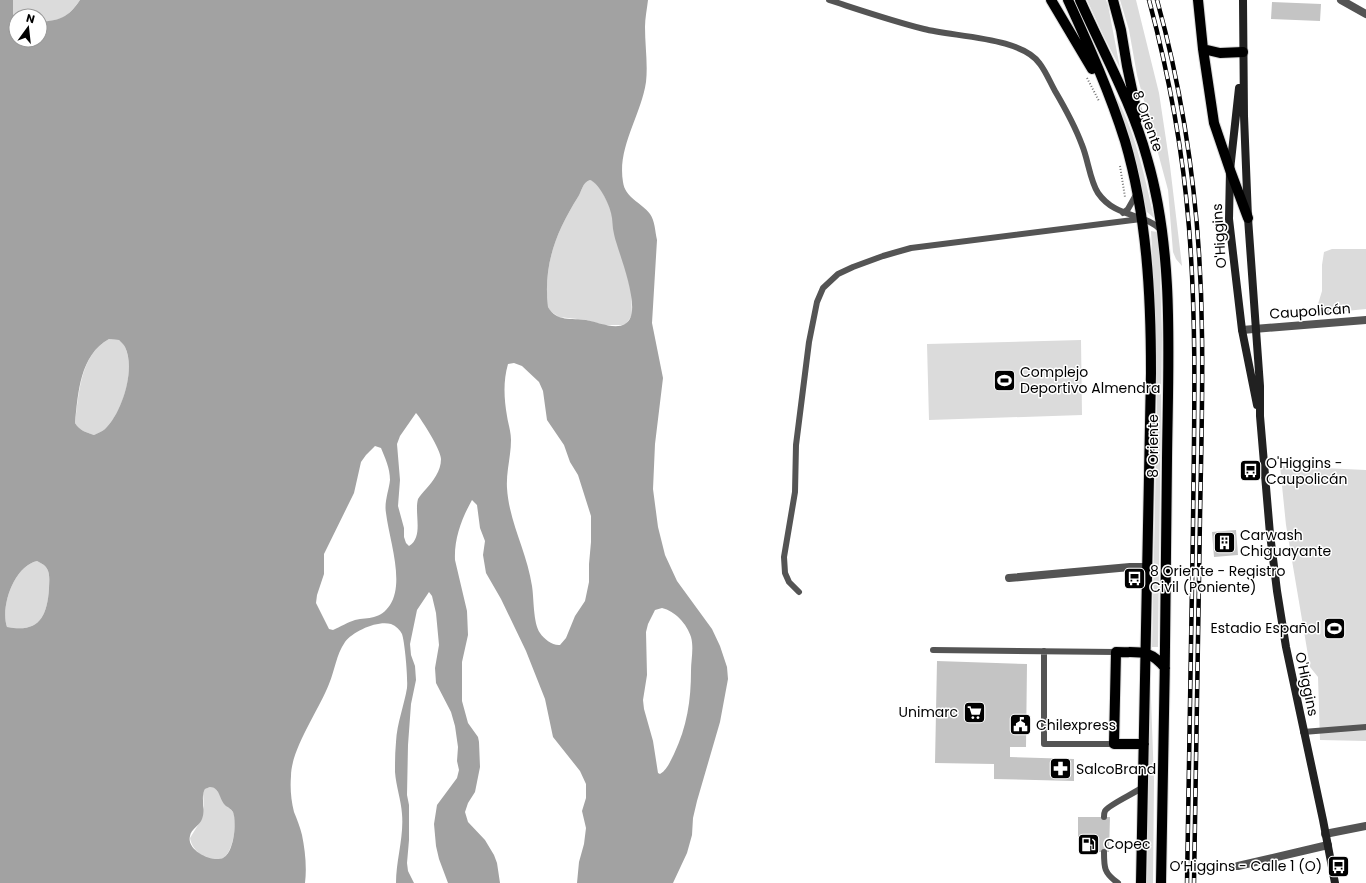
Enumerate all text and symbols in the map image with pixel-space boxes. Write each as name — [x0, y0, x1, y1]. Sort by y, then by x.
north arrow — [8, 8, 48, 48]
text: N — [25, 10, 37, 27]
street label: 8 Oriente — [1128, 88, 1168, 155]
street label: O'Higgins — [1207, 203, 1231, 269]
street label: Caupolicán — [1269, 298, 1351, 324]
place label: Complejo Deportivo Almendra — [1020, 362, 1160, 398]
sports icon: Complejo Deportivo Almendra — [992, 367, 1018, 393]
street label: 8 Oriente — [1143, 414, 1163, 478]
place label: O'Higgins - Caupolicán — [1266, 453, 1347, 489]
bus stop icon: O'Higgins - Caupolicán — [1238, 458, 1264, 484]
place label: Carwash Chiguayante — [1240, 525, 1332, 561]
building icon: Carwash Chiguayante — [1212, 530, 1238, 556]
place label: 8 Oriente - Registro Civil (Poniente) — [1150, 561, 1286, 597]
bus stop icon: 8 Oriente - Registro Civil (Poniente) — [1122, 566, 1148, 592]
sports icon: Estadio Español — [1322, 615, 1348, 641]
place label: Estadio Español — [1211, 618, 1320, 638]
street label: O'Higgins — [1290, 650, 1324, 718]
supermarket icon: Unimarc — [961, 699, 987, 725]
place label: Unimarc — [899, 702, 958, 722]
public building icon: Chilexpress — [1007, 712, 1033, 738]
place label: Chilexpress — [1036, 715, 1116, 735]
pharmacy icon: SalcoBrand — [1048, 756, 1074, 782]
place label: SalcoBrand — [1076, 759, 1156, 779]
fuel station icon: Copec — [1076, 831, 1102, 857]
place label: Copec — [1104, 834, 1150, 854]
bus stop icon: O’Higgins - Calle 1 (O) — [1325, 853, 1351, 879]
place label: O’Higgins - Calle 1 (O) — [1169, 856, 1322, 876]

